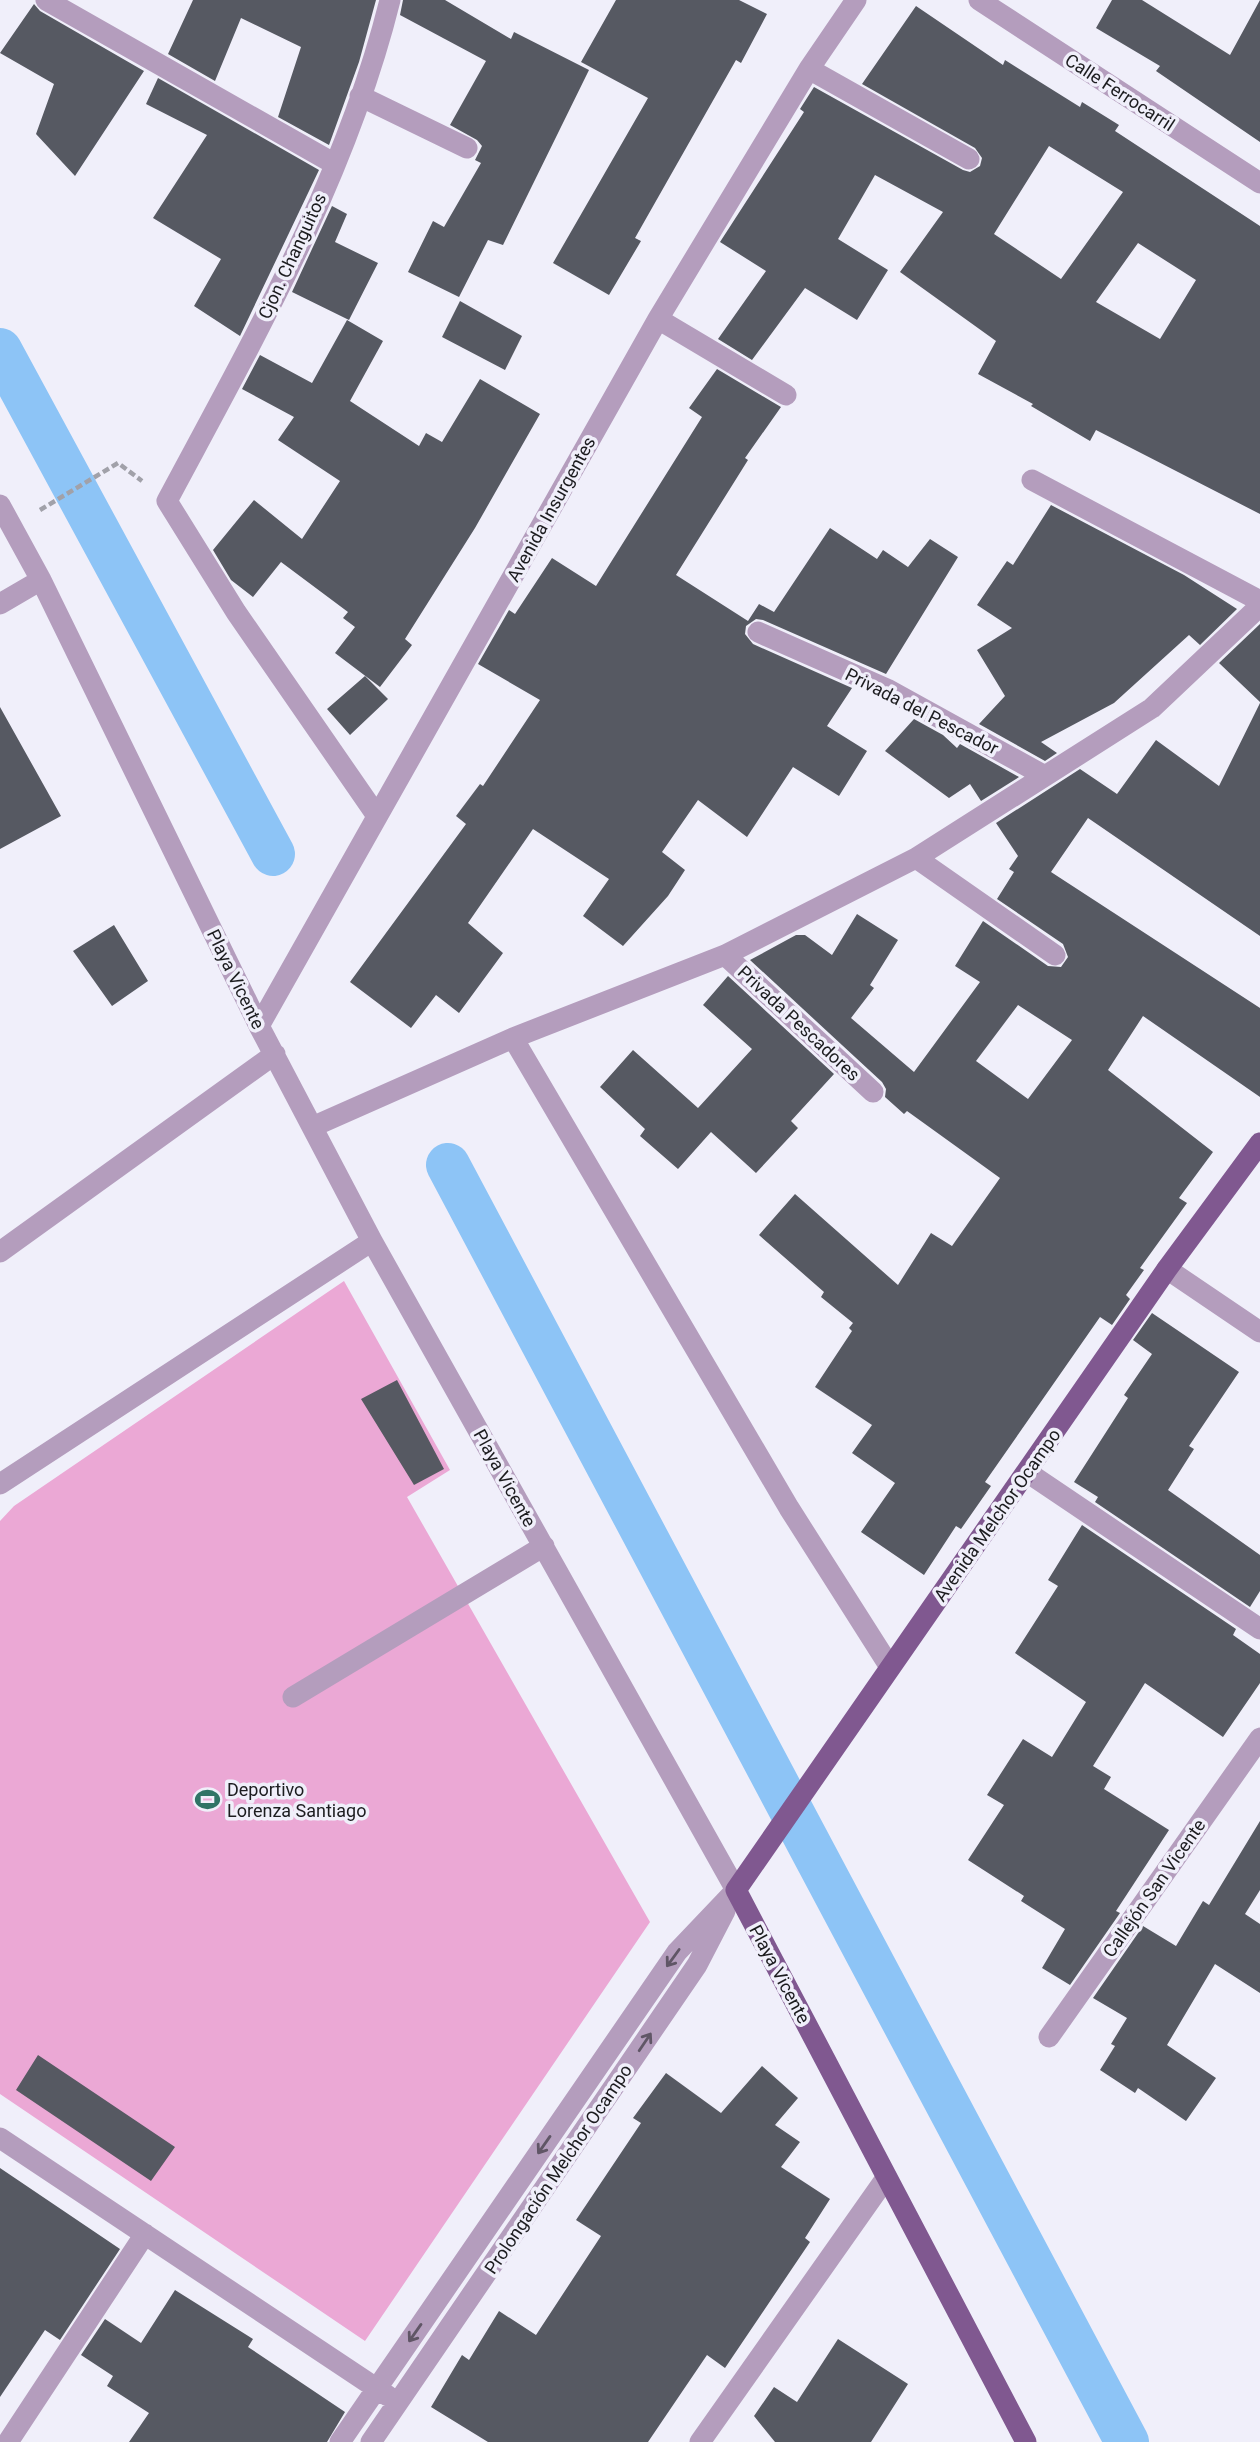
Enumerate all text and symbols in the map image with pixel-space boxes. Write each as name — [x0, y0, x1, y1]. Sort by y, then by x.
street label: Calle Ferrocarril — [1061, 49, 1179, 135]
street label: Cjon. Changuitos — [254, 190, 330, 322]
street label: Avenida Insurgentes — [502, 433, 600, 585]
street label: Privada del Pescador — [842, 663, 1002, 759]
street label: Playa Vicente — [203, 926, 269, 1032]
street label: Privada Pescadores — [734, 961, 864, 1085]
street label: Avenida Melchor Ocampo — [929, 1425, 1065, 1605]
street label: Playa Vicente — [470, 1426, 540, 1530]
place label: Deportivo Lorenza Santiago — [227, 1779, 366, 1821]
sports icon: Deportivo Lorenza Santiago — [193, 1785, 221, 1813]
street label: Callejón San Vicente — [1098, 1815, 1210, 1961]
street label: Playa Vicente — [745, 1921, 815, 2027]
one-way arrow — [666, 1948, 681, 1967]
one-way arrow — [638, 2033, 652, 2052]
street label: Prolongación Melchor Ocampo — [480, 2060, 636, 2278]
one-way arrow — [537, 2135, 551, 2155]
one-way arrow — [408, 2323, 422, 2342]

